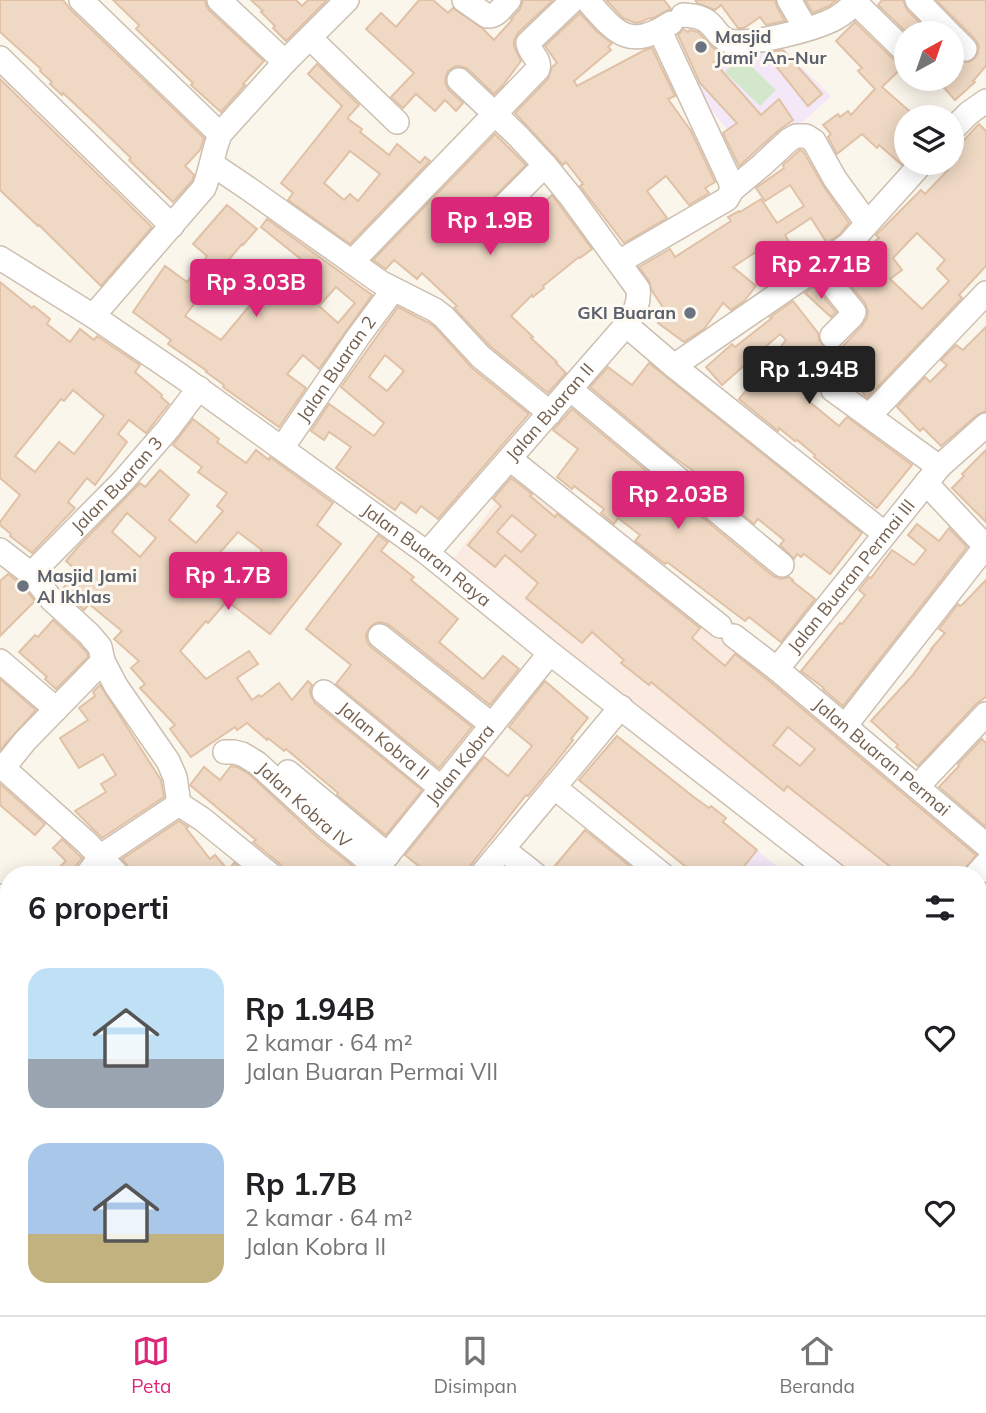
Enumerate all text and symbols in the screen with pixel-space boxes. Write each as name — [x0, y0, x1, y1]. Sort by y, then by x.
north arrow — [894, 21, 964, 91]
map controls — [894, 21, 964, 175]
place label: Masjid Jami' An-Nur — [715, 25, 827, 69]
marker: Masjid Jami' An-Nur — [693, 39, 709, 55]
button: layers — [894, 105, 964, 175]
pin: Rp 1.9B — [425, 198, 555, 257]
text: Rp 1.9B — [447, 205, 533, 234]
pin: Rp 2.71B — [749, 242, 893, 301]
text: Rp 2.71B — [771, 249, 871, 278]
pin: Rp 3.03B — [184, 260, 328, 319]
text: Rp 3.03B — [206, 267, 306, 296]
place label: GKI Buaran — [577, 301, 676, 324]
marker: GKI Buaran — [682, 305, 698, 321]
street label: Jalan Buaran 2 — [291, 311, 381, 426]
pin: Rp 1.94B — [737, 346, 881, 406]
text: Rp 1.94B — [759, 354, 859, 383]
street label: Jalan Buaran II — [501, 358, 599, 465]
street label: Jalan Buaran 3 — [66, 431, 167, 538]
pin: Rp 2.03B — [606, 472, 750, 531]
text: Rp 2.03B — [628, 479, 728, 508]
street label: Jalan Buaran Permai III — [783, 494, 920, 657]
street label: Jalan Buaran Raya — [358, 498, 496, 611]
pin: Rp 1.7B — [163, 552, 293, 612]
text: Rp 1.7B — [185, 560, 271, 589]
place label: Masjid Jami Al Ikhlas — [37, 564, 137, 608]
marker: Masjid Jami Al Ikhlas — [15, 578, 31, 594]
street label: Jalan Buaran Permai — [809, 693, 955, 821]
street label: Jalan Kobra II — [334, 696, 434, 784]
street label: Jalan Kobra — [421, 719, 499, 809]
street label: Jalan Kobra IV — [252, 757, 356, 853]
text: 6 properti — [28, 889, 169, 927]
icon: filters — [921, 889, 959, 927]
text: Rp 1.94B — [245, 990, 375, 1028]
icon: home — [84, 996, 168, 1080]
icon: heart — [921, 1019, 959, 1057]
text: 2 kamar · 64 m² — [245, 1028, 413, 1057]
text: Jalan Buaran Permai VII — [245, 1057, 498, 1086]
text: Rp 1.7B — [245, 1165, 357, 1203]
icon: home — [84, 1171, 168, 1255]
icon: heart — [921, 1194, 959, 1232]
text: 2 kamar · 64 m² — [245, 1203, 413, 1232]
text: Jalan Kobra II — [245, 1232, 386, 1261]
tab: Peta — [131, 1332, 171, 1398]
tab: Disimpan — [434, 1332, 517, 1398]
tab: Beranda — [779, 1332, 855, 1398]

